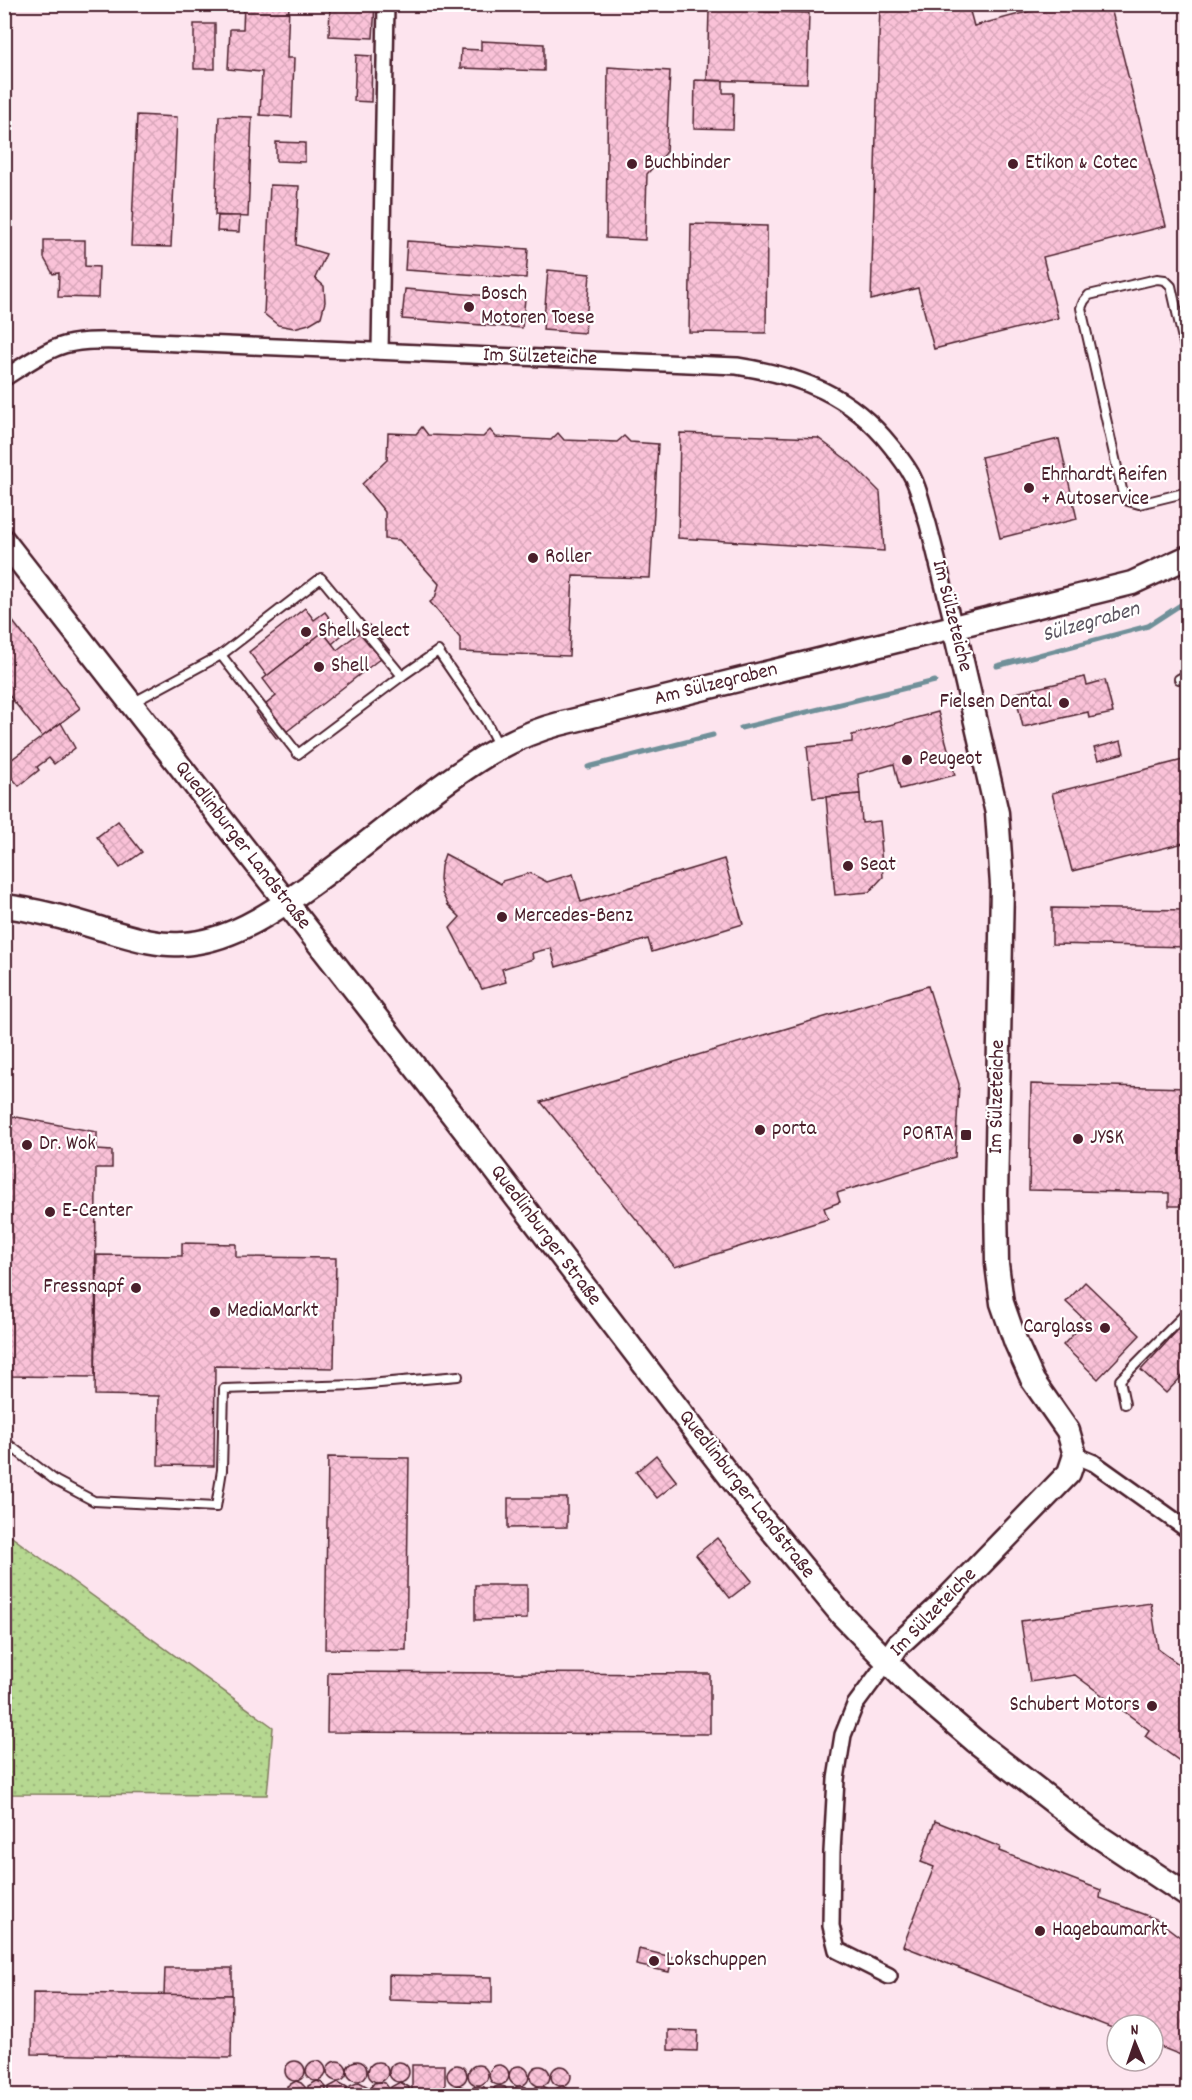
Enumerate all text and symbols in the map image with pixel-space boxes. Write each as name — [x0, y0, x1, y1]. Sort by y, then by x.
place label: Buchbinder — [644, 149, 731, 179]
place label: Etikon & Cotec — [1025, 149, 1138, 179]
marker: Buchbinder — [625, 157, 639, 171]
marker: Etikon & Cotec — [1006, 157, 1020, 171]
place label: Bosch Motoren Toese — [481, 280, 594, 334]
marker: Bosch Motoren Toese — [462, 300, 476, 314]
street label: Im Sülzeteiche — [482, 341, 598, 375]
place label: Ehrhardt Reifen + Autoservice — [1041, 461, 1167, 515]
marker: Ehrhardt Reifen + Autoservice — [1022, 481, 1036, 495]
place label: Roller — [545, 543, 592, 573]
marker: Roller — [526, 551, 540, 565]
street label: Im Sülzeteiche — [923, 557, 979, 675]
water label: Sülzegraben — [1039, 594, 1144, 652]
place label: Shell Select — [318, 617, 410, 647]
marker: Shell Select — [299, 625, 313, 639]
place label: Shell — [331, 652, 369, 682]
street label: Am Sülzegraben — [651, 655, 781, 715]
marker: Shell — [312, 660, 326, 674]
place label: Fielsen Dental — [940, 688, 1052, 718]
marker: Fielsen Dental — [1057, 696, 1071, 710]
place label: Peugeot — [919, 745, 983, 775]
marker: Peugeot — [900, 753, 914, 767]
street label: Quedlinburger Landstraße — [166, 755, 318, 937]
place label: Seat — [860, 851, 896, 881]
marker: Seat — [841, 859, 855, 873]
place label: Mercedes-Benz — [514, 902, 633, 932]
marker: Mercedes-Benz — [495, 910, 509, 924]
street label: Im Sülzeteiche — [982, 1040, 1014, 1154]
place label: porta — [772, 1115, 818, 1145]
place label: PORTA — [902, 1120, 954, 1150]
marker: porta — [753, 1123, 767, 1137]
place label: JYSK — [1090, 1124, 1125, 1154]
marker: PORTA — [959, 1128, 973, 1142]
place label: Dr. Wok — [39, 1130, 96, 1160]
marker: JYSK — [1071, 1132, 1085, 1146]
marker: Dr. Wok — [20, 1138, 34, 1152]
street label: Quedlinburger Straße — [482, 1159, 608, 1313]
place label: E-Center — [62, 1197, 133, 1227]
marker: E-Center — [43, 1205, 57, 1219]
place label: Fressnapf — [43, 1273, 125, 1303]
marker: Fressnapf — [129, 1281, 143, 1295]
place label: MediaMarkt — [227, 1297, 319, 1327]
marker: MediaMarkt — [208, 1305, 222, 1319]
place label: Carglass — [1023, 1313, 1093, 1343]
marker: Carglass — [1098, 1321, 1112, 1335]
street label: Quedlinburger Landstraße — [670, 1404, 822, 1586]
street label: Im Sülzeteiche — [883, 1561, 985, 1665]
place label: Schubert Motors — [1010, 1691, 1140, 1721]
marker: Schubert Motors — [1145, 1699, 1159, 1713]
place label: Hagebaumarkt — [1052, 1916, 1168, 1946]
marker: Hagebaumarkt — [1033, 1924, 1047, 1938]
place label: Lokschuppen — [666, 1946, 767, 1976]
marker: Lokschuppen — [647, 1954, 661, 1968]
north arrow — [1105, 2013, 1165, 2073]
text: N — [1130, 2019, 1139, 2042]

